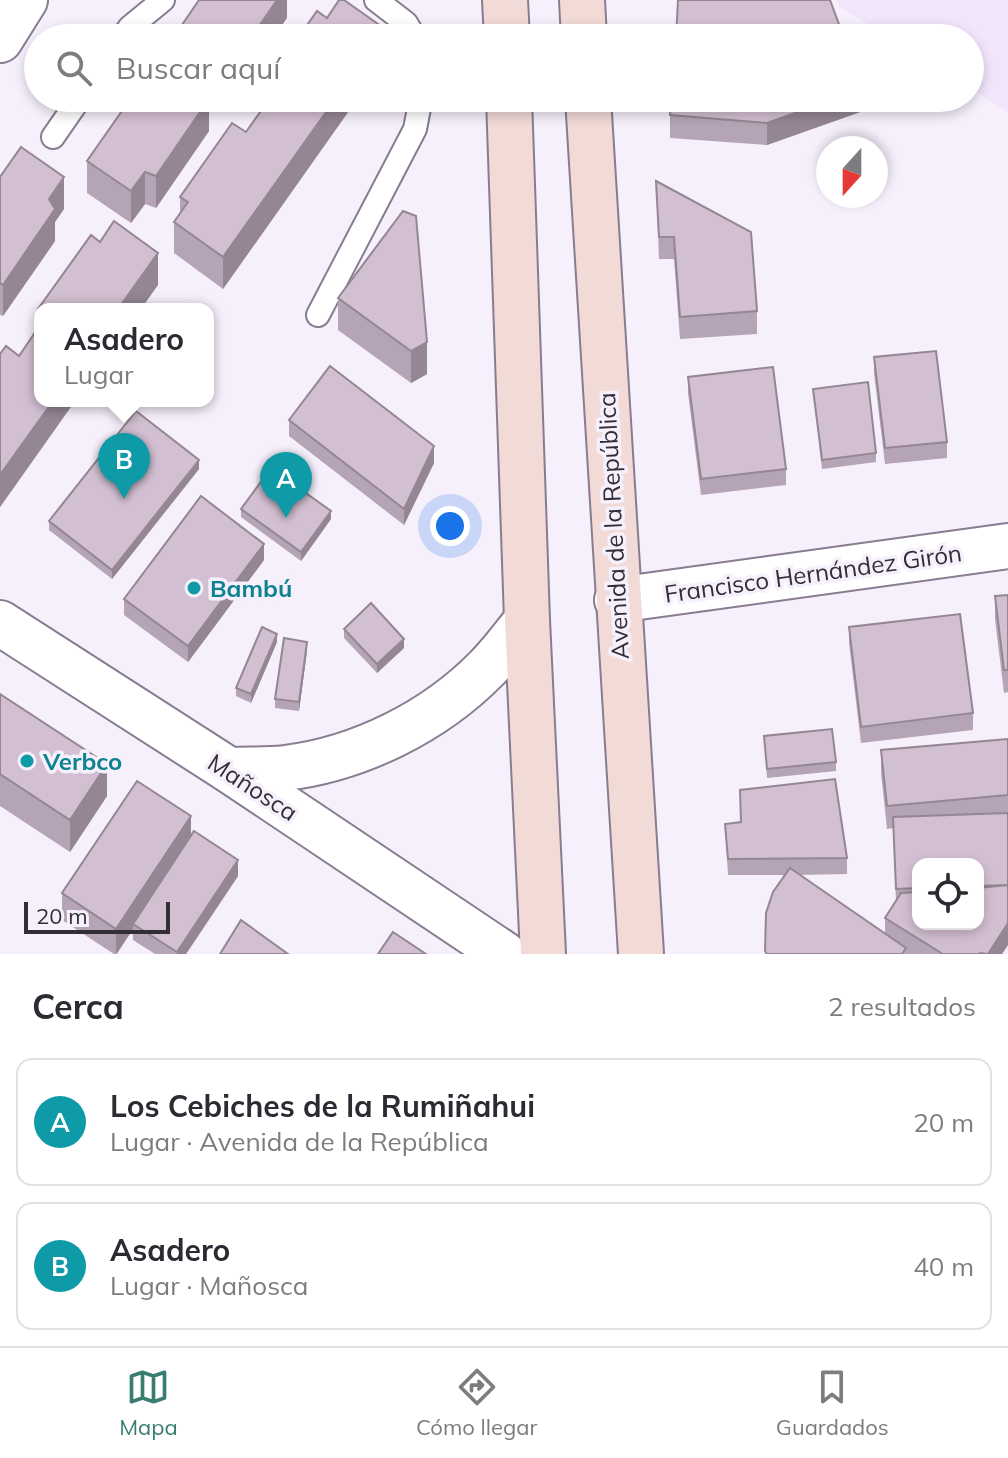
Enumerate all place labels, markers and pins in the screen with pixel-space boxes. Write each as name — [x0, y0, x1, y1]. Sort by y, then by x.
pin: B — [98, 433, 150, 499]
pin: A — [260, 452, 312, 518]
place label: Bambú — [210, 573, 292, 603]
marker: Bambú — [185, 579, 203, 597]
place label: Verbco — [42, 746, 122, 776]
marker: Verbco — [18, 752, 36, 770]

